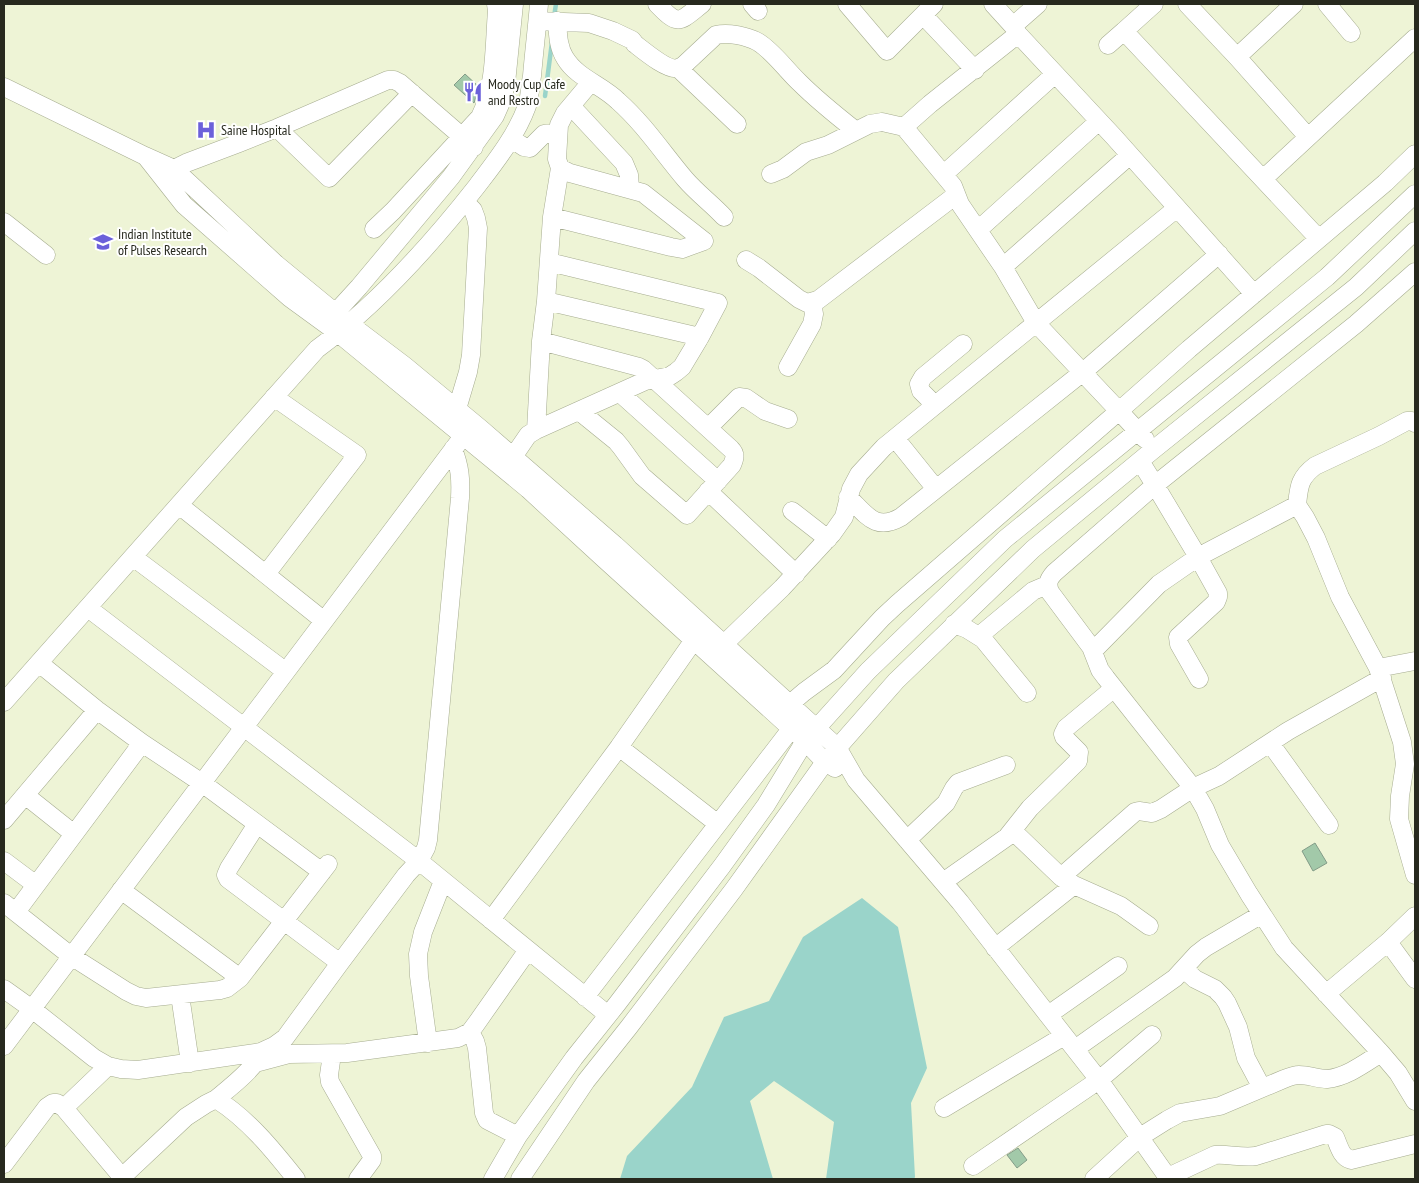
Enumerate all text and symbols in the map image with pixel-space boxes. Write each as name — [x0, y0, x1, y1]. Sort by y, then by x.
place label: Moody Cup Cafe and Restro — [488, 75, 566, 109]
restaurant icon: Moody Cup Cafe and Restro — [462, 81, 484, 103]
hospital icon: Saine Hospital — [195, 119, 217, 141]
place label: Saine Hospital — [221, 121, 291, 139]
place label: Indian Institute of Pulses Research — [118, 225, 207, 259]
school or university icon: Indian Institute of Pulses Research — [92, 231, 114, 253]

